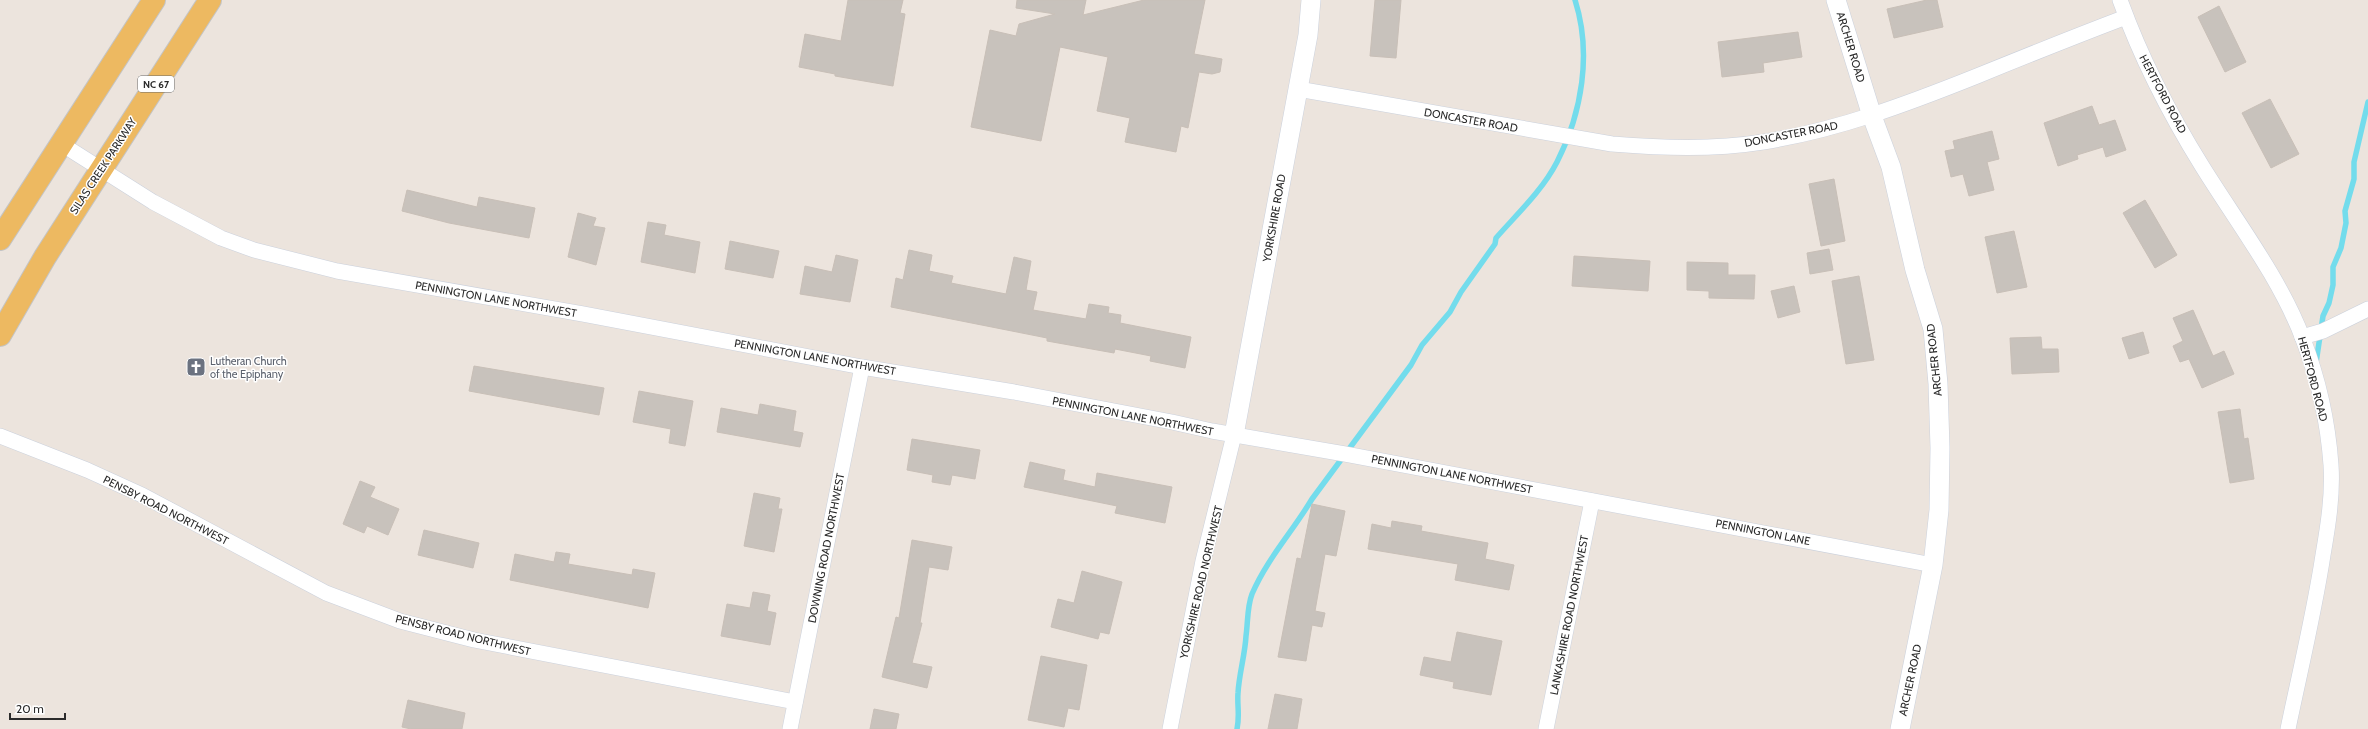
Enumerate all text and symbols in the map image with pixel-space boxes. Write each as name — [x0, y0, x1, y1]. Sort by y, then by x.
street label: ARCHER ROAD — [1834, 10, 1868, 84]
street label: HERTFORD ROAD — [2136, 52, 2190, 136]
road number: NC 67 — [138, 76, 174, 92]
street label: DONCASTER ROAD — [1423, 105, 1519, 135]
street label: SILAS CREEK PARKWAY — [66, 114, 140, 217]
street label: DONCASTER ROAD — [1743, 118, 1839, 150]
street label: YORKSHIRE ROAD — [1259, 173, 1289, 264]
street label: PENNINGTON LANE NORTHWEST — [414, 278, 578, 320]
street label: ARCHER ROAD — [1923, 323, 1945, 397]
street label: HERTFORD ROAD — [2295, 335, 2331, 423]
street label: PENNINGTON LANE NORTHWEST — [733, 336, 897, 378]
place label: Lutheran Church of the Epiphany — [210, 354, 287, 381]
church icon: Lutheran Church of the Epiphany — [185, 356, 207, 378]
street label: PENNINGTON LANE NORTHWEST — [1051, 394, 1215, 439]
street label: PENNINGTON LANE NORTHWEST — [1370, 452, 1534, 497]
street label: PENSBY ROAD NORTHWEST — [101, 472, 231, 548]
street label: DOWNING ROAD NORTHWEST — [805, 472, 847, 624]
street label: YORKSHIRE ROAD NORTHWEST — [1176, 504, 1225, 661]
street label: PENNINGTON LANE — [1714, 516, 1812, 548]
street label: LANKASHIRE ROAD NORTHWEST — [1547, 534, 1591, 696]
street label: PENSBY ROAD NORTHWEST — [394, 611, 532, 659]
street label: ARCHER ROAD — [1896, 643, 1924, 717]
scale bar — [10, 695, 65, 721]
text: 20 m — [16, 701, 44, 716]

